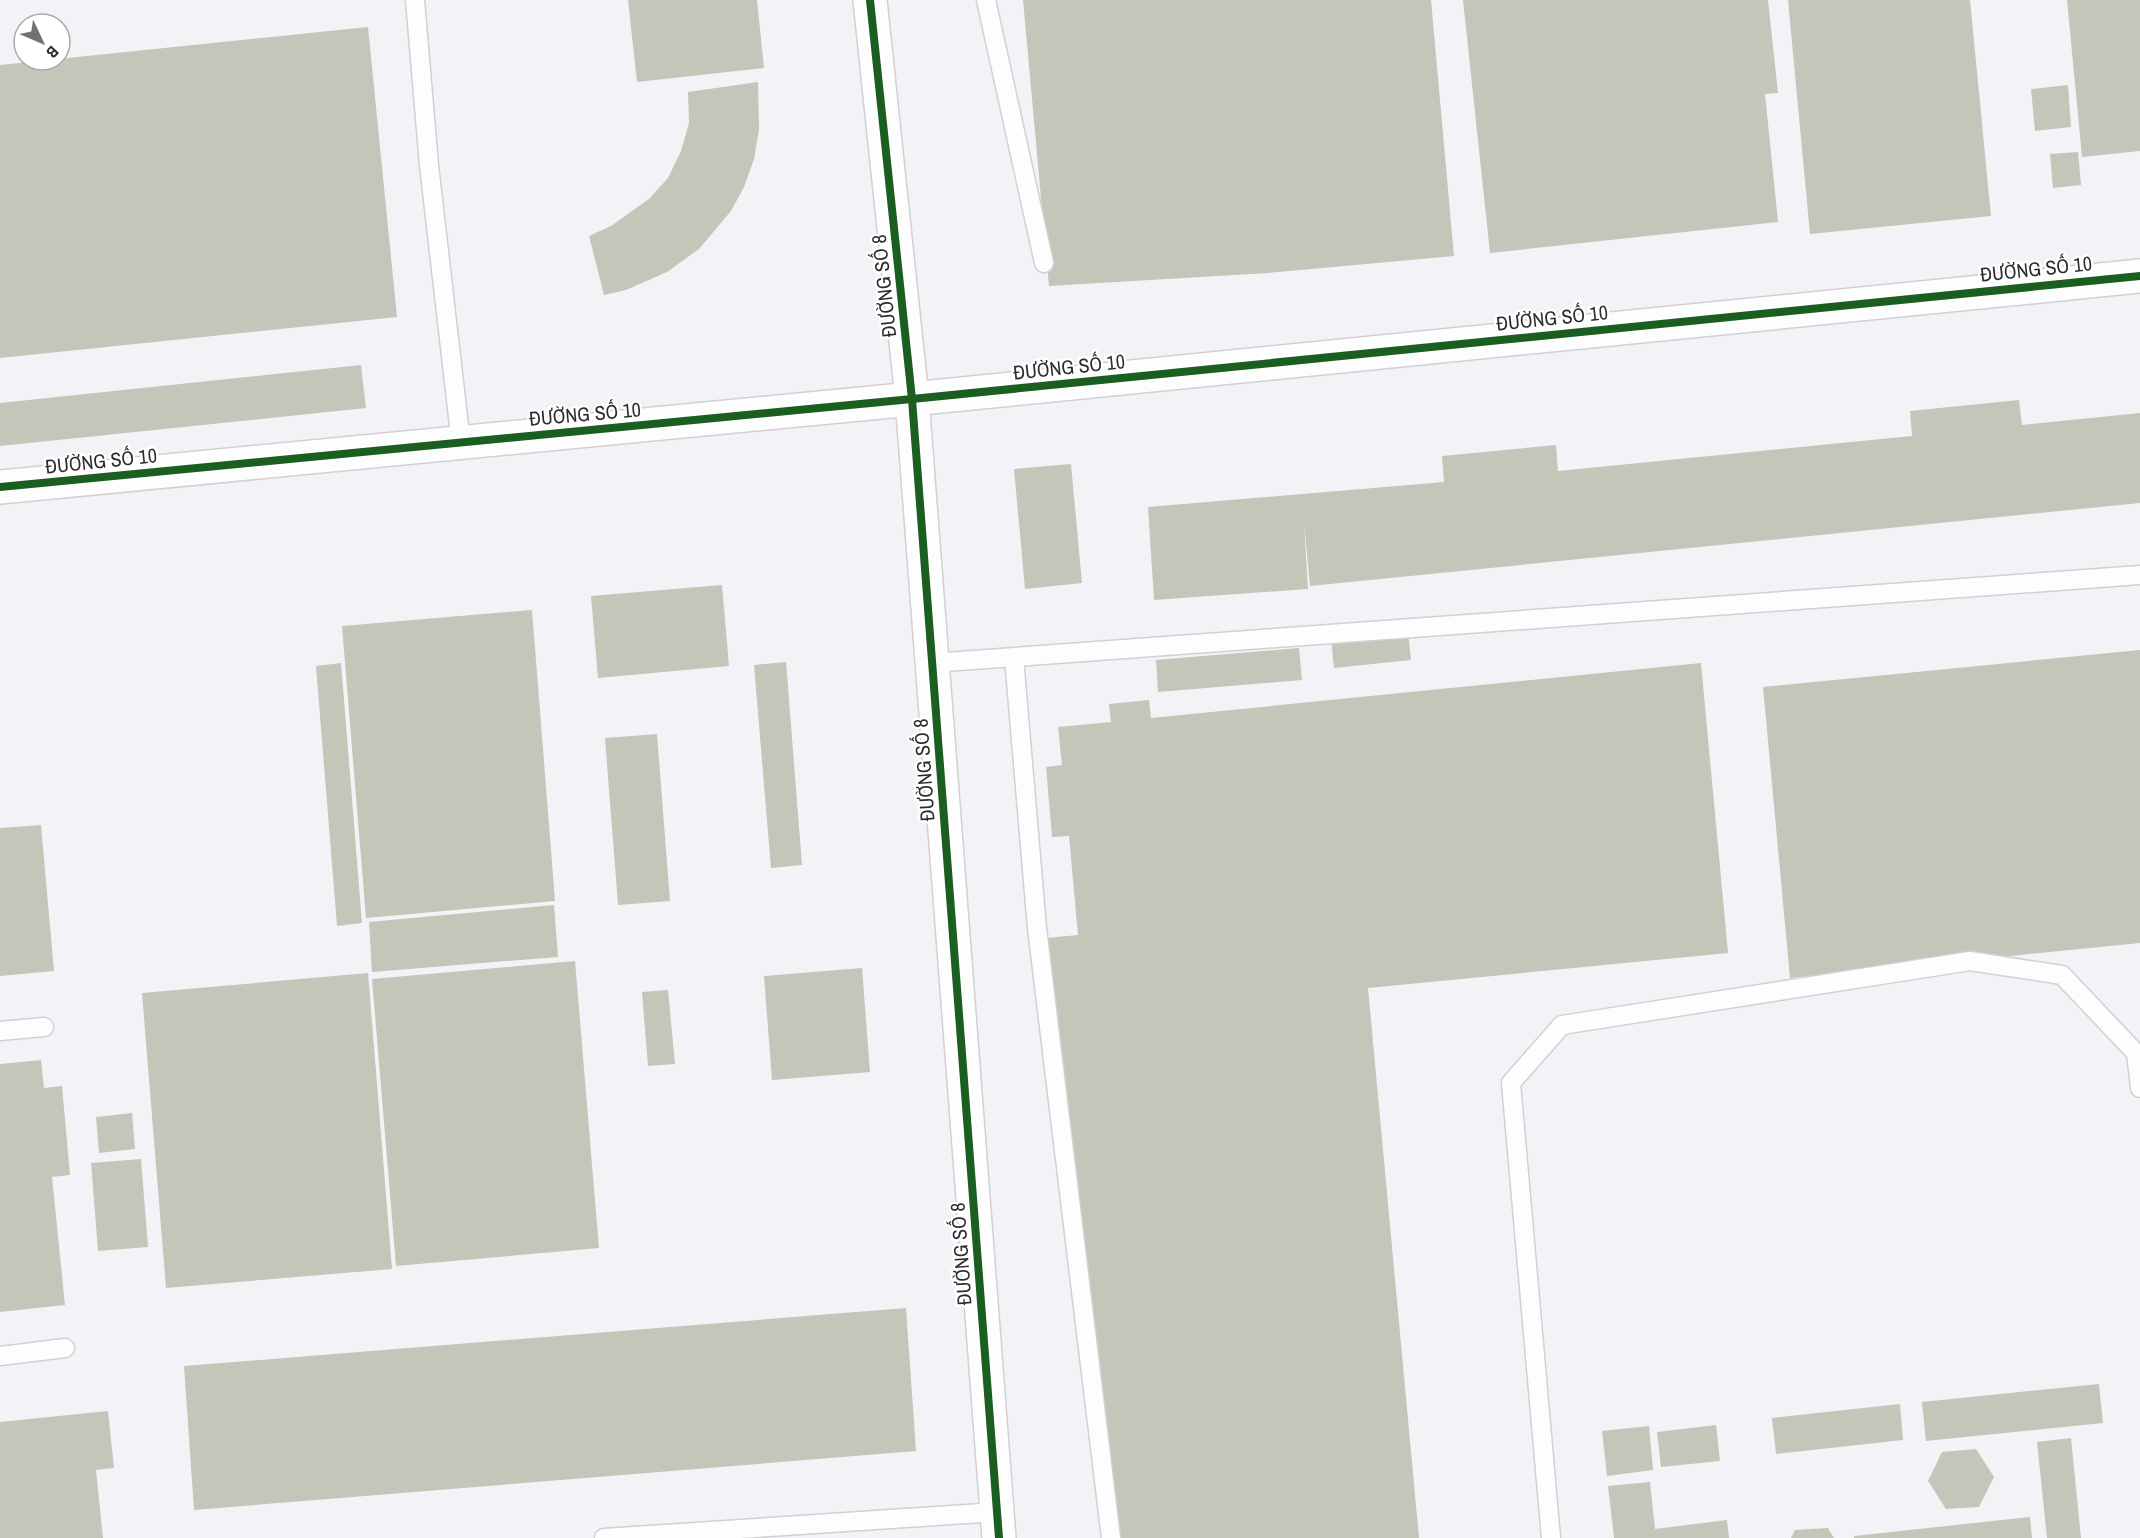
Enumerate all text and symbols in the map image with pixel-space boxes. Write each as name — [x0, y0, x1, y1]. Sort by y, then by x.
north arrow — [12, 12, 72, 72]
text: B — [42, 41, 64, 63]
street label: ĐƯỜNG SỐ 8 — [865, 233, 902, 339]
street label: ĐƯỜNG SỐ 10 — [1979, 249, 2093, 288]
street label: ĐƯỜNG SỐ 10 — [1495, 298, 1609, 337]
street label: ĐƯỜNG SỐ 10 — [1012, 347, 1126, 386]
street label: ĐƯỜNG SỐ 10 — [528, 395, 642, 432]
street label: ĐƯỜNG SỐ 10 — [44, 441, 158, 480]
street label: ĐƯỜNG SỐ 8 — [906, 718, 941, 822]
street label: ĐƯỜNG SỐ 8 — [943, 1202, 978, 1306]

